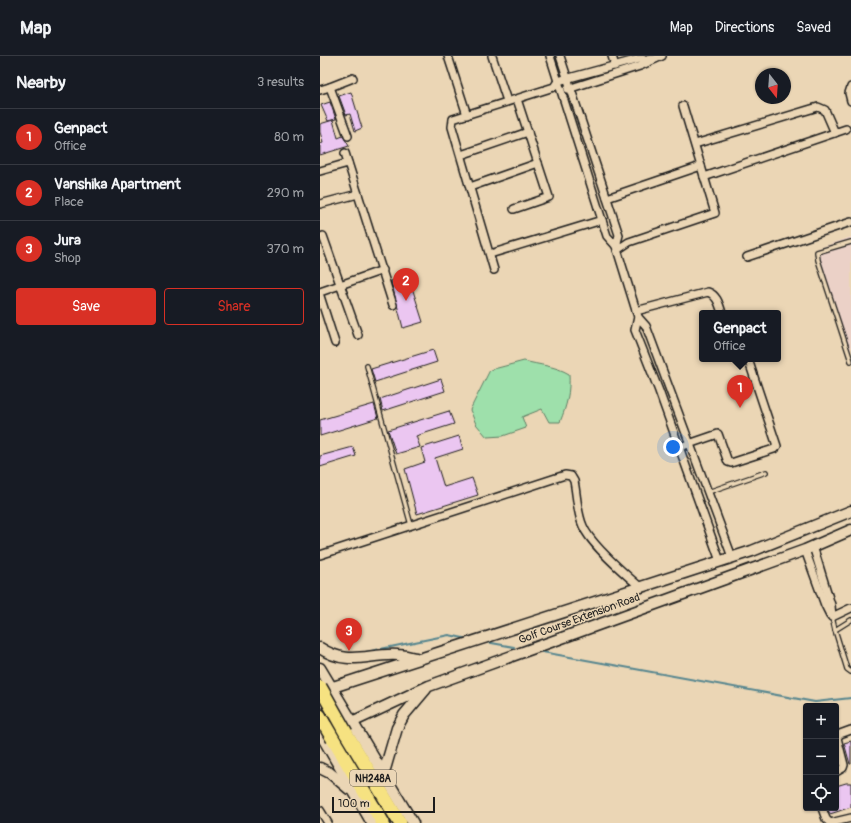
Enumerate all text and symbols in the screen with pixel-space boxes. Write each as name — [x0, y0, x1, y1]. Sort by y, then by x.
text: Map — [20, 16, 51, 40]
text: Map — [670, 19, 693, 36]
text: Directions — [715, 19, 774, 36]
text: Saved — [796, 19, 831, 36]
north arrow — [755, 68, 791, 104]
text: Nearby — [16, 72, 65, 93]
text: 3 results — [257, 74, 304, 90]
text: Genpact — [54, 119, 107, 138]
text: 1 — [26, 129, 32, 145]
text: 80 m — [274, 129, 304, 145]
text: Office — [54, 138, 86, 154]
text: Vanshika Apartment — [54, 175, 181, 194]
text: 2 — [25, 185, 33, 201]
text: 290 m — [267, 185, 304, 201]
text: Place — [54, 194, 83, 210]
text: Jura — [54, 231, 81, 250]
text: 3 — [25, 241, 33, 257]
text: 370 m — [267, 241, 304, 257]
text: Shop — [54, 250, 81, 266]
pin: 2 — [393, 268, 419, 301]
button: Save — [16, 288, 156, 325]
button: Share — [164, 288, 304, 325]
popup — [699, 310, 781, 362]
text: Genpact — [713, 319, 767, 338]
text: Office — [713, 338, 745, 354]
pin: 1 — [727, 375, 753, 408]
your location — [663, 437, 683, 457]
street label: Golf Course Extension Road — [517, 590, 642, 646]
pin: 3 — [336, 618, 362, 651]
map controls — [803, 703, 839, 811]
button: + — [803, 703, 839, 739]
button: − — [803, 739, 839, 775]
road number: NH248A — [350, 770, 396, 786]
button: locate — [803, 775, 839, 811]
scale bar — [332, 795, 435, 814]
text: 100 m — [338, 797, 369, 810]

